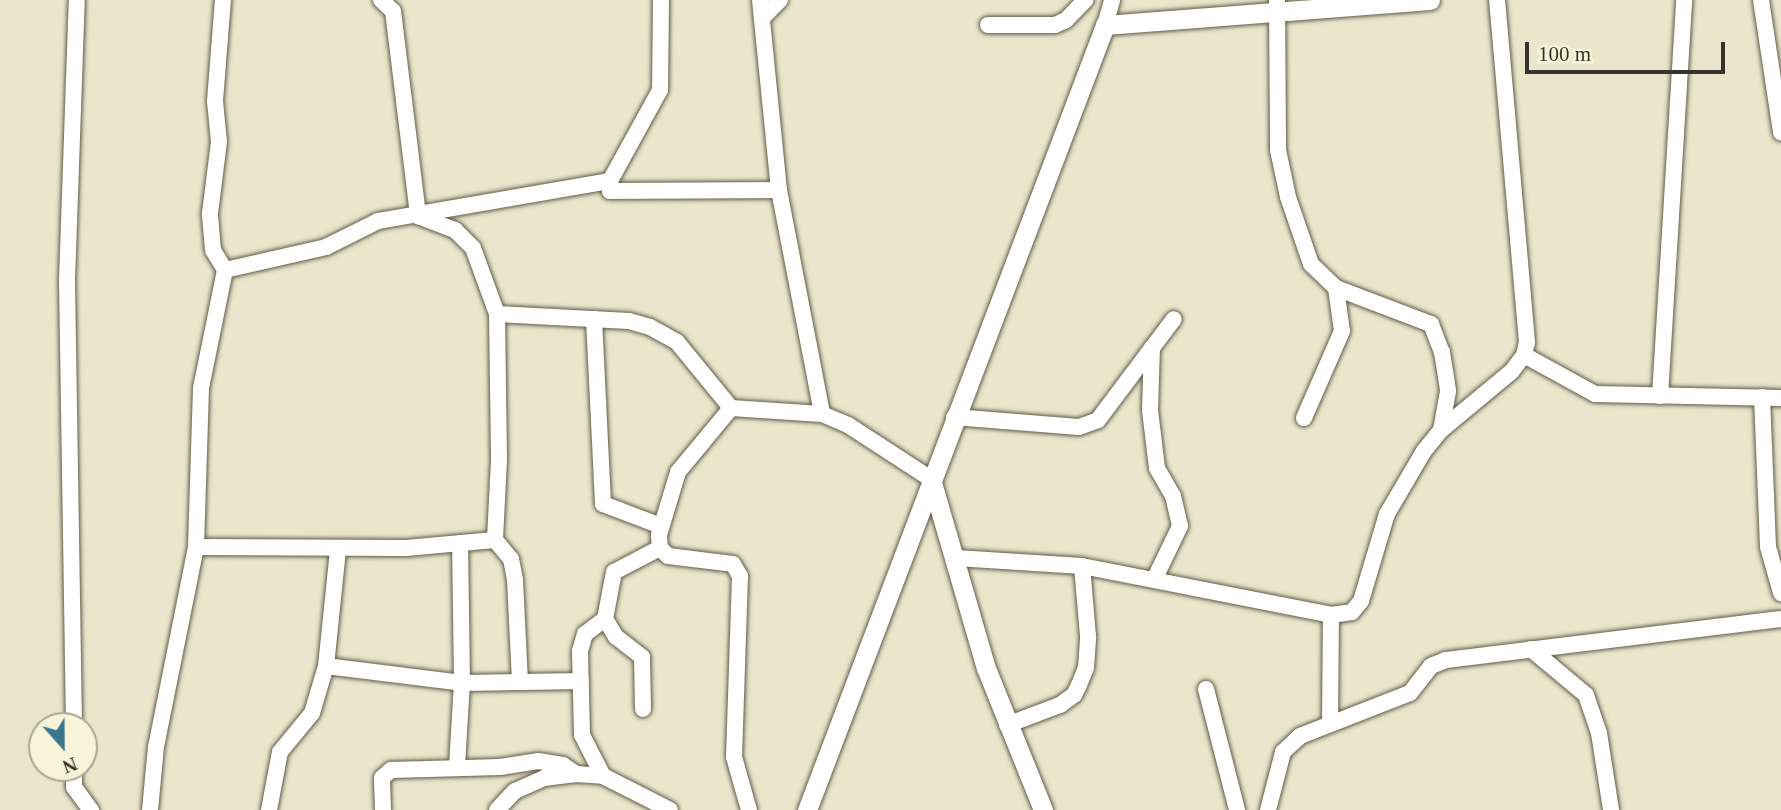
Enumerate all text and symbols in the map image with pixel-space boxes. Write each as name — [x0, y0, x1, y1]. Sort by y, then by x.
scale bar — [1529, 28, 1728, 72]
text: 100 m — [1538, 42, 1591, 66]
north arrow — [28, 712, 98, 782]
text: N — [60, 753, 80, 777]

